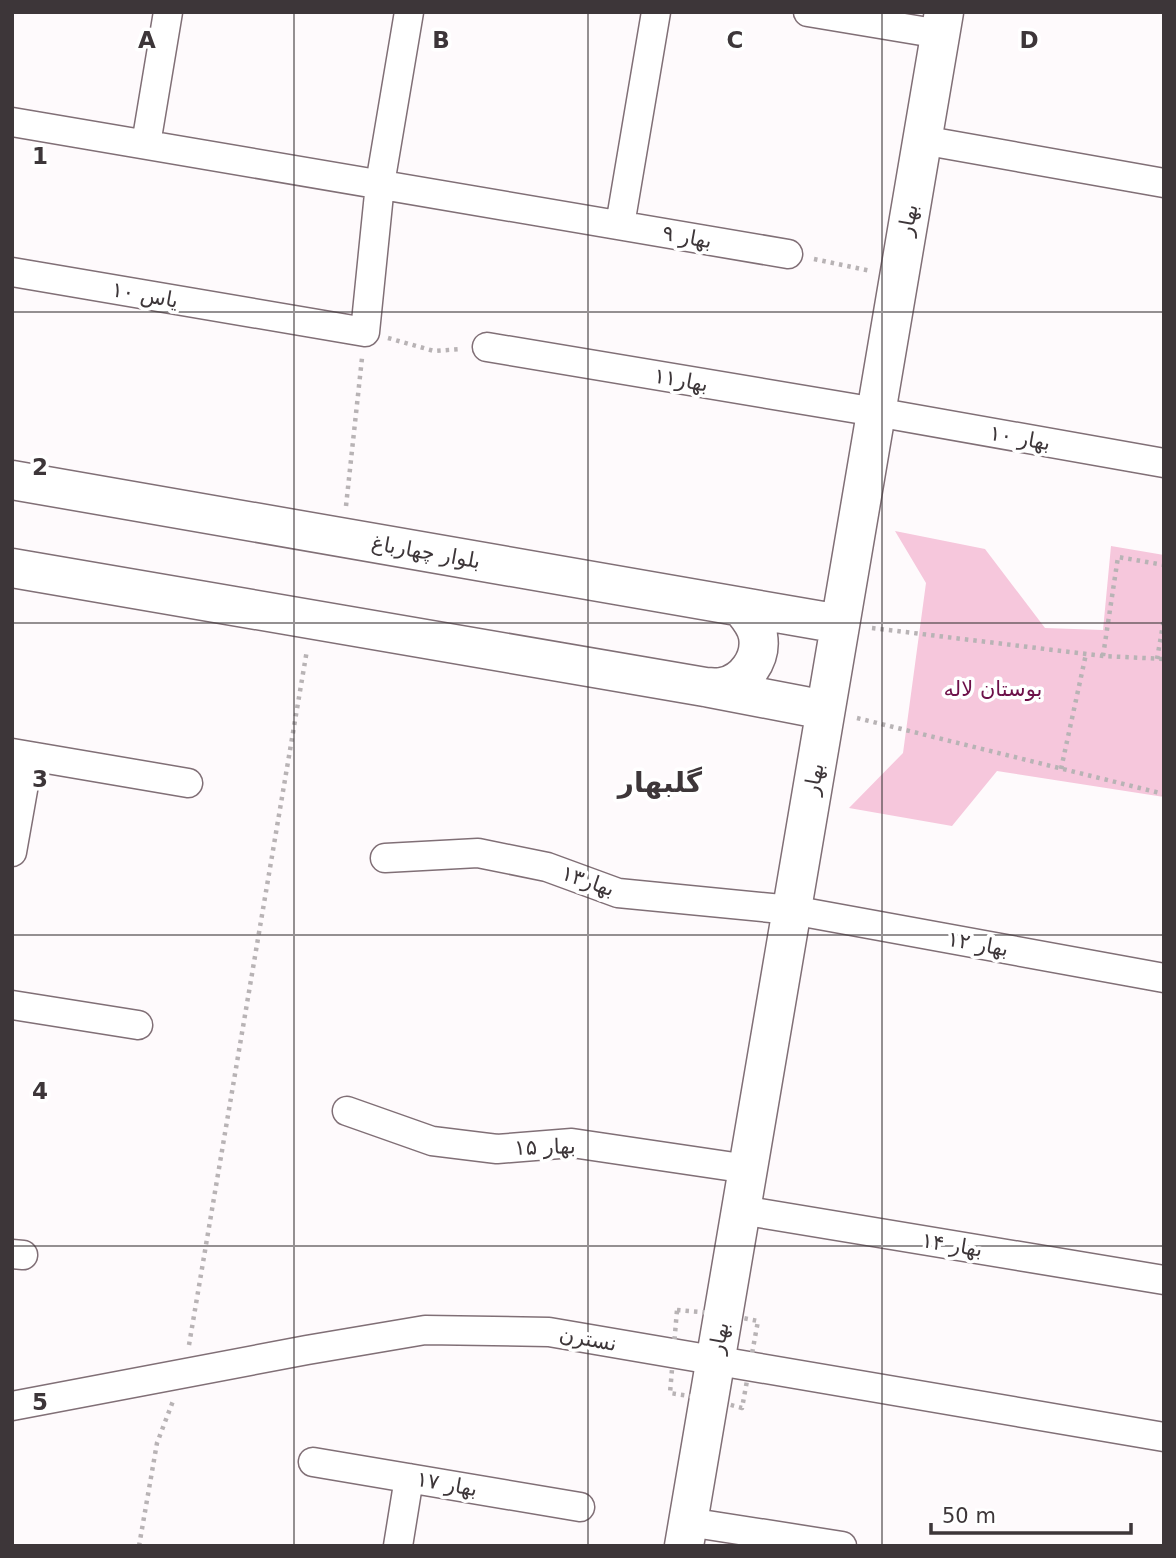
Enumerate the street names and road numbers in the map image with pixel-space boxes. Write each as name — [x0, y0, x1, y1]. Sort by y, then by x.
street label: بهار — [893, 202, 923, 239]
street label: بهار ۹ — [660, 221, 714, 253]
street label: یاس ۱۰ — [110, 277, 180, 313]
street label: بهار۱۱ — [652, 363, 710, 397]
street label: بهار ۱۰ — [988, 421, 1052, 455]
street label: بلوار چهارباغ — [370, 531, 482, 573]
street label: بهار — [799, 761, 829, 798]
street label: بهار۱۳ — [558, 861, 618, 901]
street label: بهار ۱۲ — [946, 927, 1010, 961]
street label: بهار ۱۵ — [514, 1134, 576, 1160]
street label: بهار ۱۴ — [920, 1228, 984, 1262]
street label: بهار — [704, 1320, 734, 1357]
street label: نسترن — [557, 1322, 619, 1356]
street label: بهار ۱۷ — [415, 1467, 479, 1501]

